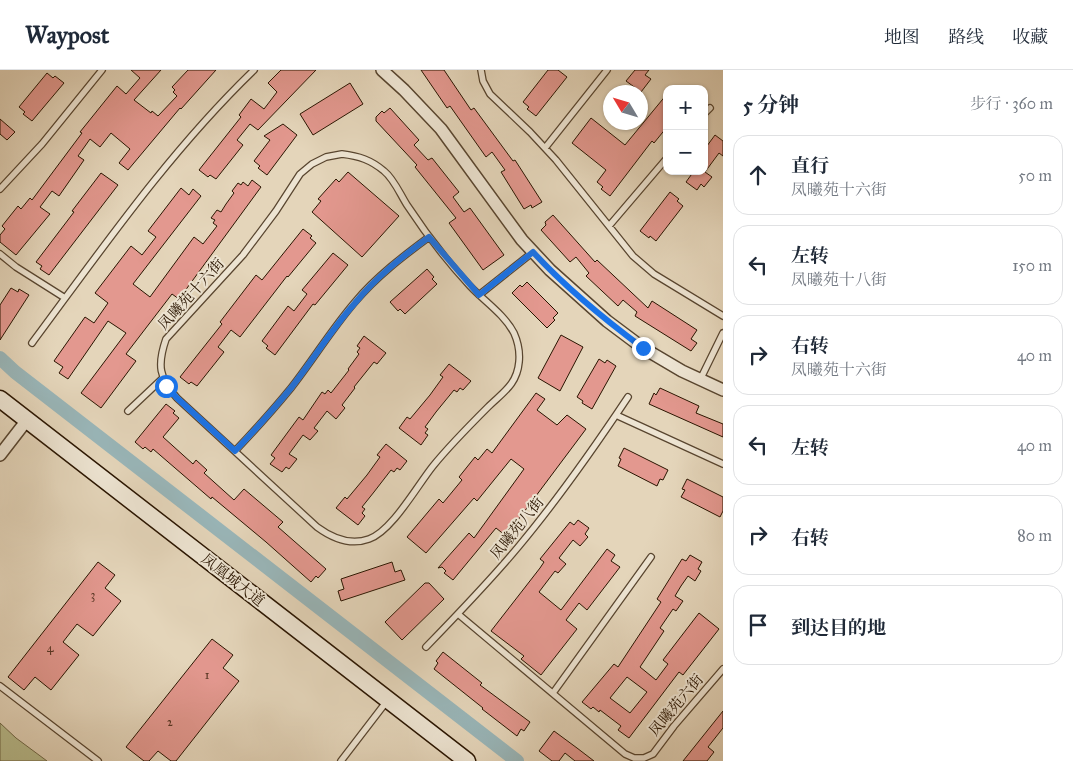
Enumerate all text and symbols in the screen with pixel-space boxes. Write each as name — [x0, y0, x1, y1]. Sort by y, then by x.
text: Waypost — [25, 20, 109, 50]
text: 地图 — [884, 26, 920, 48]
text: 路线 — [948, 26, 984, 48]
text: 收藏 — [1012, 26, 1048, 48]
north arrow — [603, 85, 648, 130]
map controls — [663, 85, 708, 175]
button: + — [663, 85, 708, 130]
text: 5 分钟 — [743, 92, 799, 118]
text: 步行 · 360 m — [970, 94, 1053, 113]
button: − — [663, 130, 708, 175]
text: 直行 — [791, 154, 829, 177]
icon: ahead — [744, 161, 772, 189]
text: 50 m — [1018, 166, 1052, 185]
text: 凤曦苑十六街 — [791, 180, 887, 199]
text: 左转 — [791, 244, 829, 267]
icon: left — [744, 251, 772, 279]
street label: 凤曦苑十六街 — [154, 255, 228, 333]
text: 150 m — [1012, 256, 1052, 275]
text: 凤曦苑十八街 — [791, 270, 887, 289]
text: 右转 — [791, 334, 829, 357]
route end — [632, 337, 655, 360]
icon: right — [744, 341, 772, 369]
text: 40 m — [1017, 346, 1052, 365]
text: 凤曦苑十六街 — [791, 360, 887, 379]
route start — [155, 375, 178, 398]
icon: left — [744, 431, 772, 459]
text: 左转 — [791, 436, 829, 459]
text: 40 m — [1017, 436, 1052, 455]
street label: 凤曦苑八街 — [486, 493, 548, 563]
icon: right — [744, 521, 772, 549]
text: 右转 — [791, 526, 829, 549]
text: 80 m — [1017, 526, 1052, 545]
street label: 凤凰城大道 — [198, 550, 268, 610]
house number: 3 — [91, 588, 96, 602]
icon: arrive — [744, 611, 772, 639]
text: 到达目的地 — [791, 616, 886, 639]
house number: 4 — [47, 641, 54, 655]
house number: 1 — [205, 668, 210, 682]
street label: 凤曦苑六街 — [645, 670, 707, 740]
house number: 2 — [167, 715, 173, 729]

